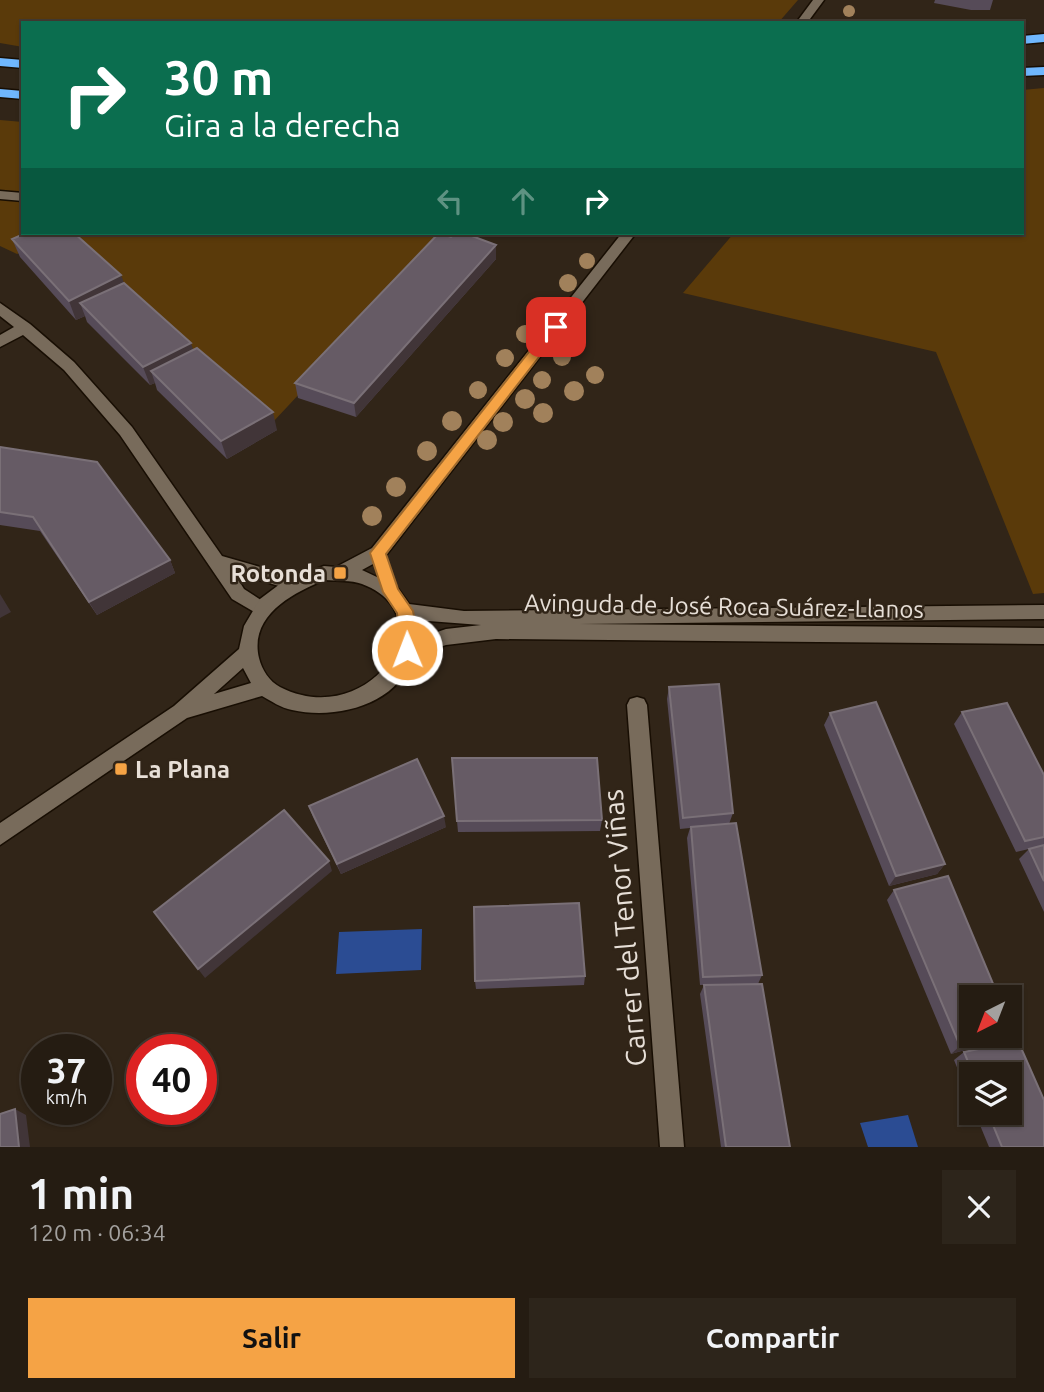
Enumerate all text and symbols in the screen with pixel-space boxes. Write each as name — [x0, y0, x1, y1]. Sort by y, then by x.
icon: right — [49, 49, 140, 140]
text: 30 m — [164, 49, 273, 104]
text: Gira a la derecha — [164, 107, 401, 143]
icon: left — [431, 182, 469, 220]
icon: ahead — [504, 182, 542, 220]
icon: right — [577, 182, 615, 220]
pin — [526, 297, 586, 357]
icon: arrive — [537, 308, 575, 346]
place label: Rotonda — [230, 560, 326, 587]
marker: Rotonda — [332, 565, 348, 581]
street label: Avinguda de José Roca Suárez-Llanos — [524, 589, 924, 623]
position arrow — [370, 613, 444, 687]
place label: La Plana — [135, 756, 230, 783]
marker: La Plana — [113, 761, 129, 777]
street label: Carrer del Tenor Viñas — [596, 788, 652, 1068]
north arrow — [959, 985, 1022, 1048]
map controls — [959, 985, 1022, 1125]
speed limit sign: 40 — [126, 1034, 217, 1125]
text: 37 — [47, 1050, 86, 1090]
button: layers — [959, 1062, 1022, 1125]
text: km/h — [46, 1087, 87, 1107]
text: 1 min — [28, 1170, 134, 1217]
button: close — [942, 1170, 1016, 1244]
text: 120 m · 06:34 — [28, 1220, 166, 1245]
button: Salir — [28, 1298, 515, 1378]
button: Compartir — [529, 1298, 1016, 1378]

